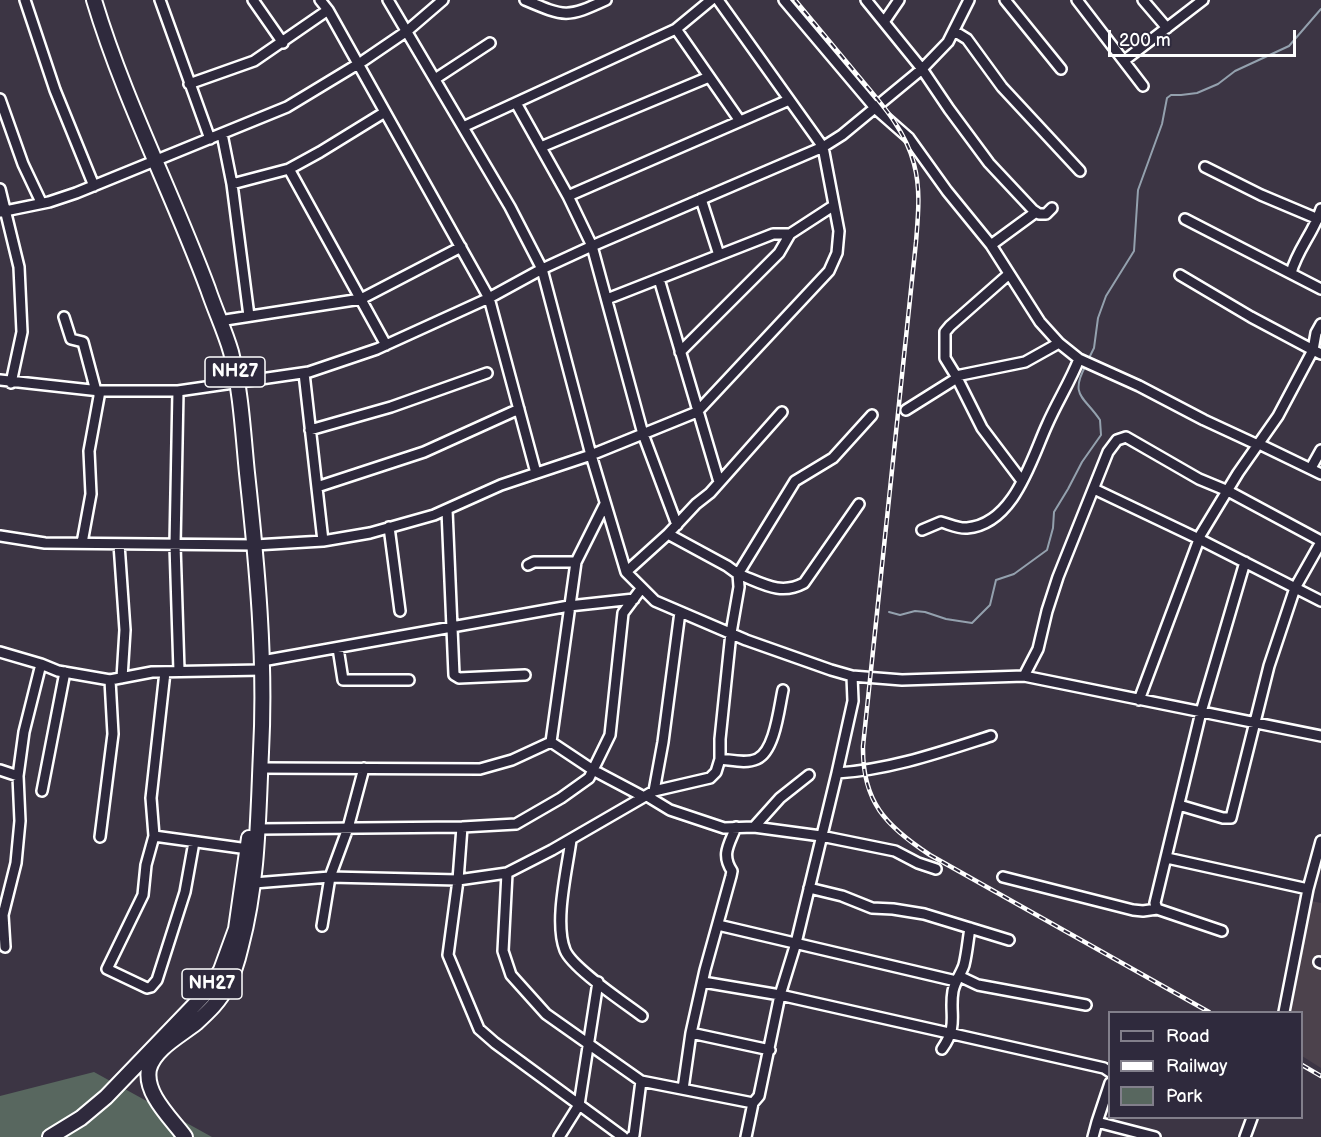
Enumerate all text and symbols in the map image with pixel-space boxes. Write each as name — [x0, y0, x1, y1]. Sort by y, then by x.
scale bar — [1111, 18, 1298, 56]
text: 200 m — [1119, 30, 1171, 51]
road number: NH27 — [205, 357, 265, 387]
road number: NH27 — [182, 969, 242, 999]
legend — [1108, 1011, 1303, 1119]
text: Road — [1166, 1026, 1210, 1047]
text: Railway — [1166, 1056, 1228, 1077]
text: Park — [1166, 1086, 1202, 1107]

